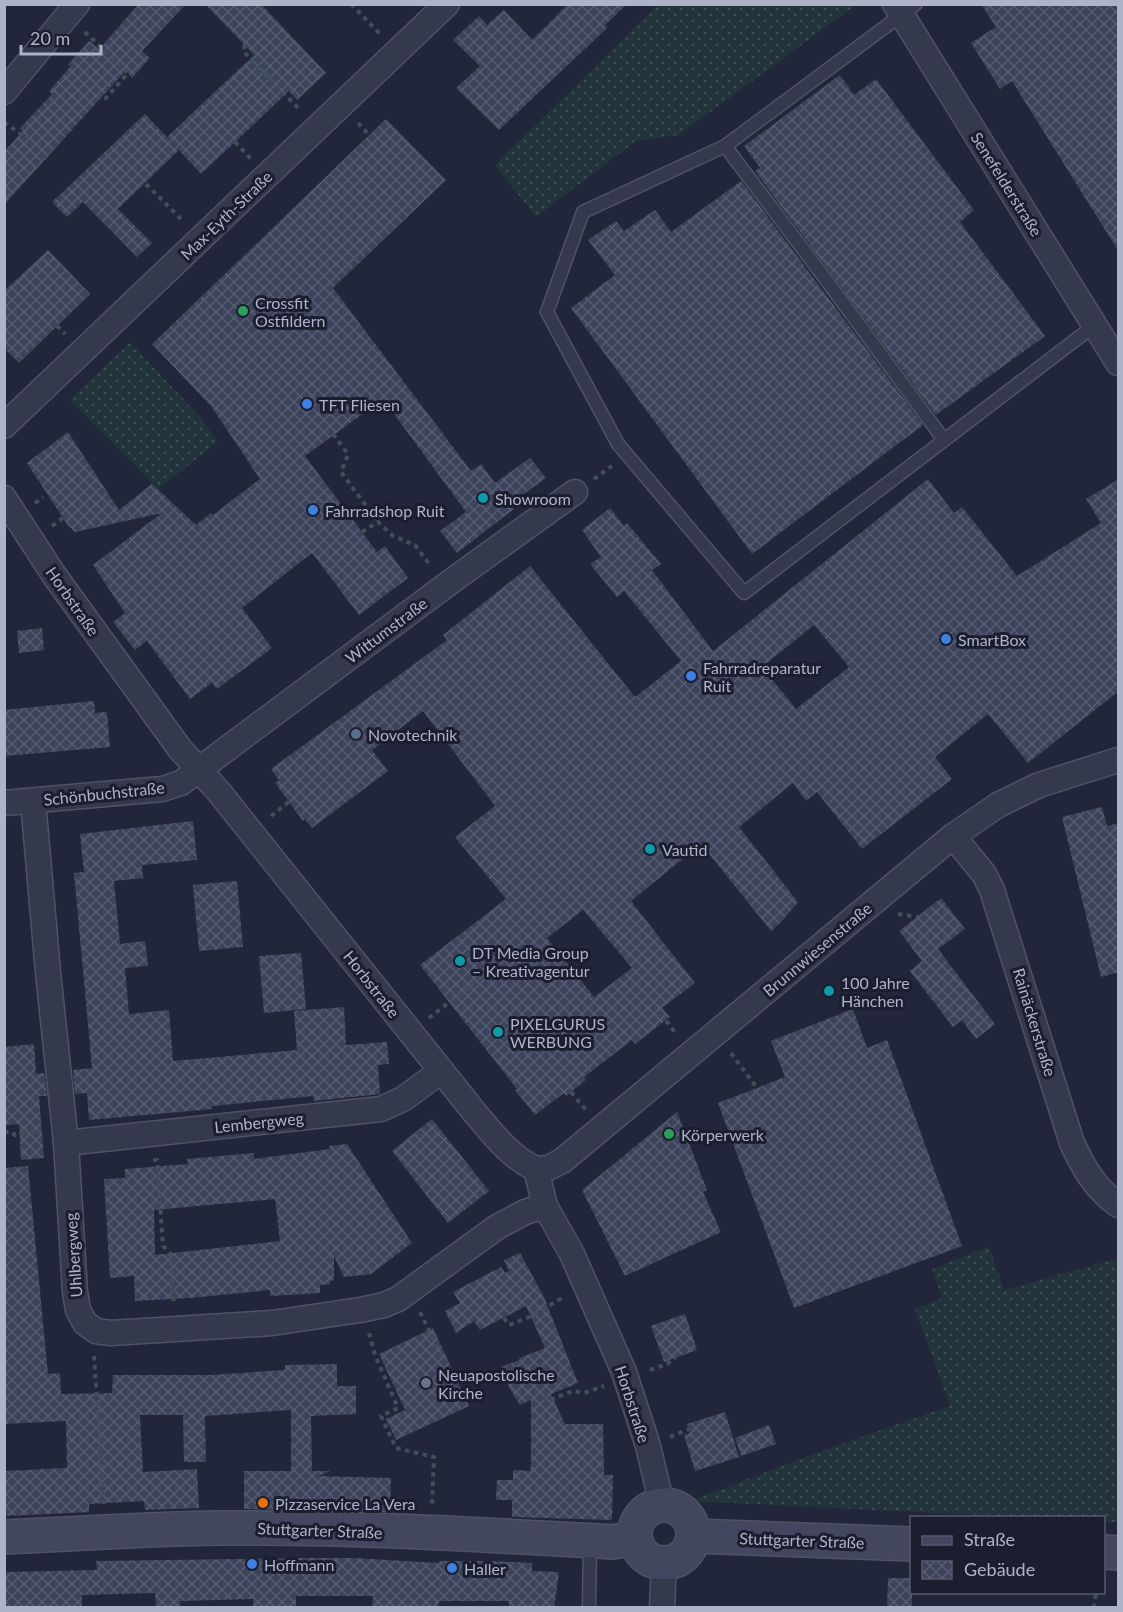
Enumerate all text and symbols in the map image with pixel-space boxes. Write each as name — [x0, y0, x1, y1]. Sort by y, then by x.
scale bar — [21, 18, 100, 56]
text: 20 m — [30, 27, 70, 49]
street label: Senefelderstraße — [967, 128, 1047, 240]
street label: Max-Eyth-Straße — [176, 167, 276, 263]
place label: Crossfit Ostfildern — [255, 293, 325, 330]
marker: Crossfit Ostfildern — [236, 304, 250, 318]
place label: TFT Fliesen — [319, 395, 400, 414]
marker: TFT Fliesen — [300, 397, 314, 411]
place label: Showroom — [495, 489, 571, 508]
marker: Showroom — [476, 491, 490, 505]
place label: Fahrradshop Ruit — [325, 501, 445, 520]
marker: Fahrradshop Ruit — [306, 503, 320, 517]
street label: Horbstraße — [42, 563, 104, 639]
street label: Wittumstraße — [341, 593, 431, 667]
place label: SmartBox — [958, 630, 1026, 649]
marker: SmartBox — [939, 632, 953, 646]
place label: Fahrradreparatur Ruit — [703, 658, 821, 695]
marker: Fahrradreparatur Ruit — [684, 669, 698, 683]
place label: Novotechnik — [368, 725, 458, 744]
marker: Novotechnik — [349, 727, 363, 741]
street label: Schönbuchstraße — [42, 777, 166, 809]
place label: Vautid — [662, 840, 707, 859]
marker: Vautid — [643, 842, 657, 856]
street label: Brunnwiesenstraße — [759, 898, 875, 1000]
place label: DT Media Group – Kreativagentur — [472, 943, 590, 980]
street label: Horbstraße — [340, 947, 404, 1021]
marker: DT Media Group – Kreativagentur — [453, 954, 467, 968]
street label: Rainäckerstraße — [1010, 966, 1060, 1078]
place label: 100 Jahre Hänchen — [841, 973, 910, 1010]
marker: 100 Jahre Hänchen — [822, 984, 836, 998]
place label: PIXELGURUS WERBUNG — [510, 1014, 605, 1051]
marker: PIXELGURUS WERBUNG — [491, 1025, 505, 1039]
street label: Lembergweg — [213, 1108, 305, 1136]
place label: Körperwerk — [681, 1125, 765, 1144]
marker: Körperwerk — [662, 1127, 676, 1141]
street label: Uhlbergweg — [61, 1212, 85, 1298]
street label: Horbstraße — [612, 1363, 654, 1445]
place label: Neuapostolische Kirche — [438, 1365, 555, 1402]
marker: Neuapostolische Kirche — [419, 1376, 433, 1390]
place label: Pizzaservice La Vera — [275, 1494, 416, 1513]
marker: Pizzaservice La Vera — [256, 1496, 270, 1510]
legend — [910, 1516, 1105, 1594]
street label: Stuttgarter Straße — [257, 1518, 383, 1542]
street label: Stuttgarter Straße — [739, 1528, 865, 1552]
text: Straße — [964, 1528, 1015, 1550]
place label: Hoffmann — [264, 1555, 334, 1574]
marker: Hoffmann — [245, 1557, 259, 1571]
text: Gebäude — [964, 1558, 1035, 1580]
place label: Haller — [464, 1559, 506, 1578]
marker: Haller — [445, 1561, 459, 1575]

